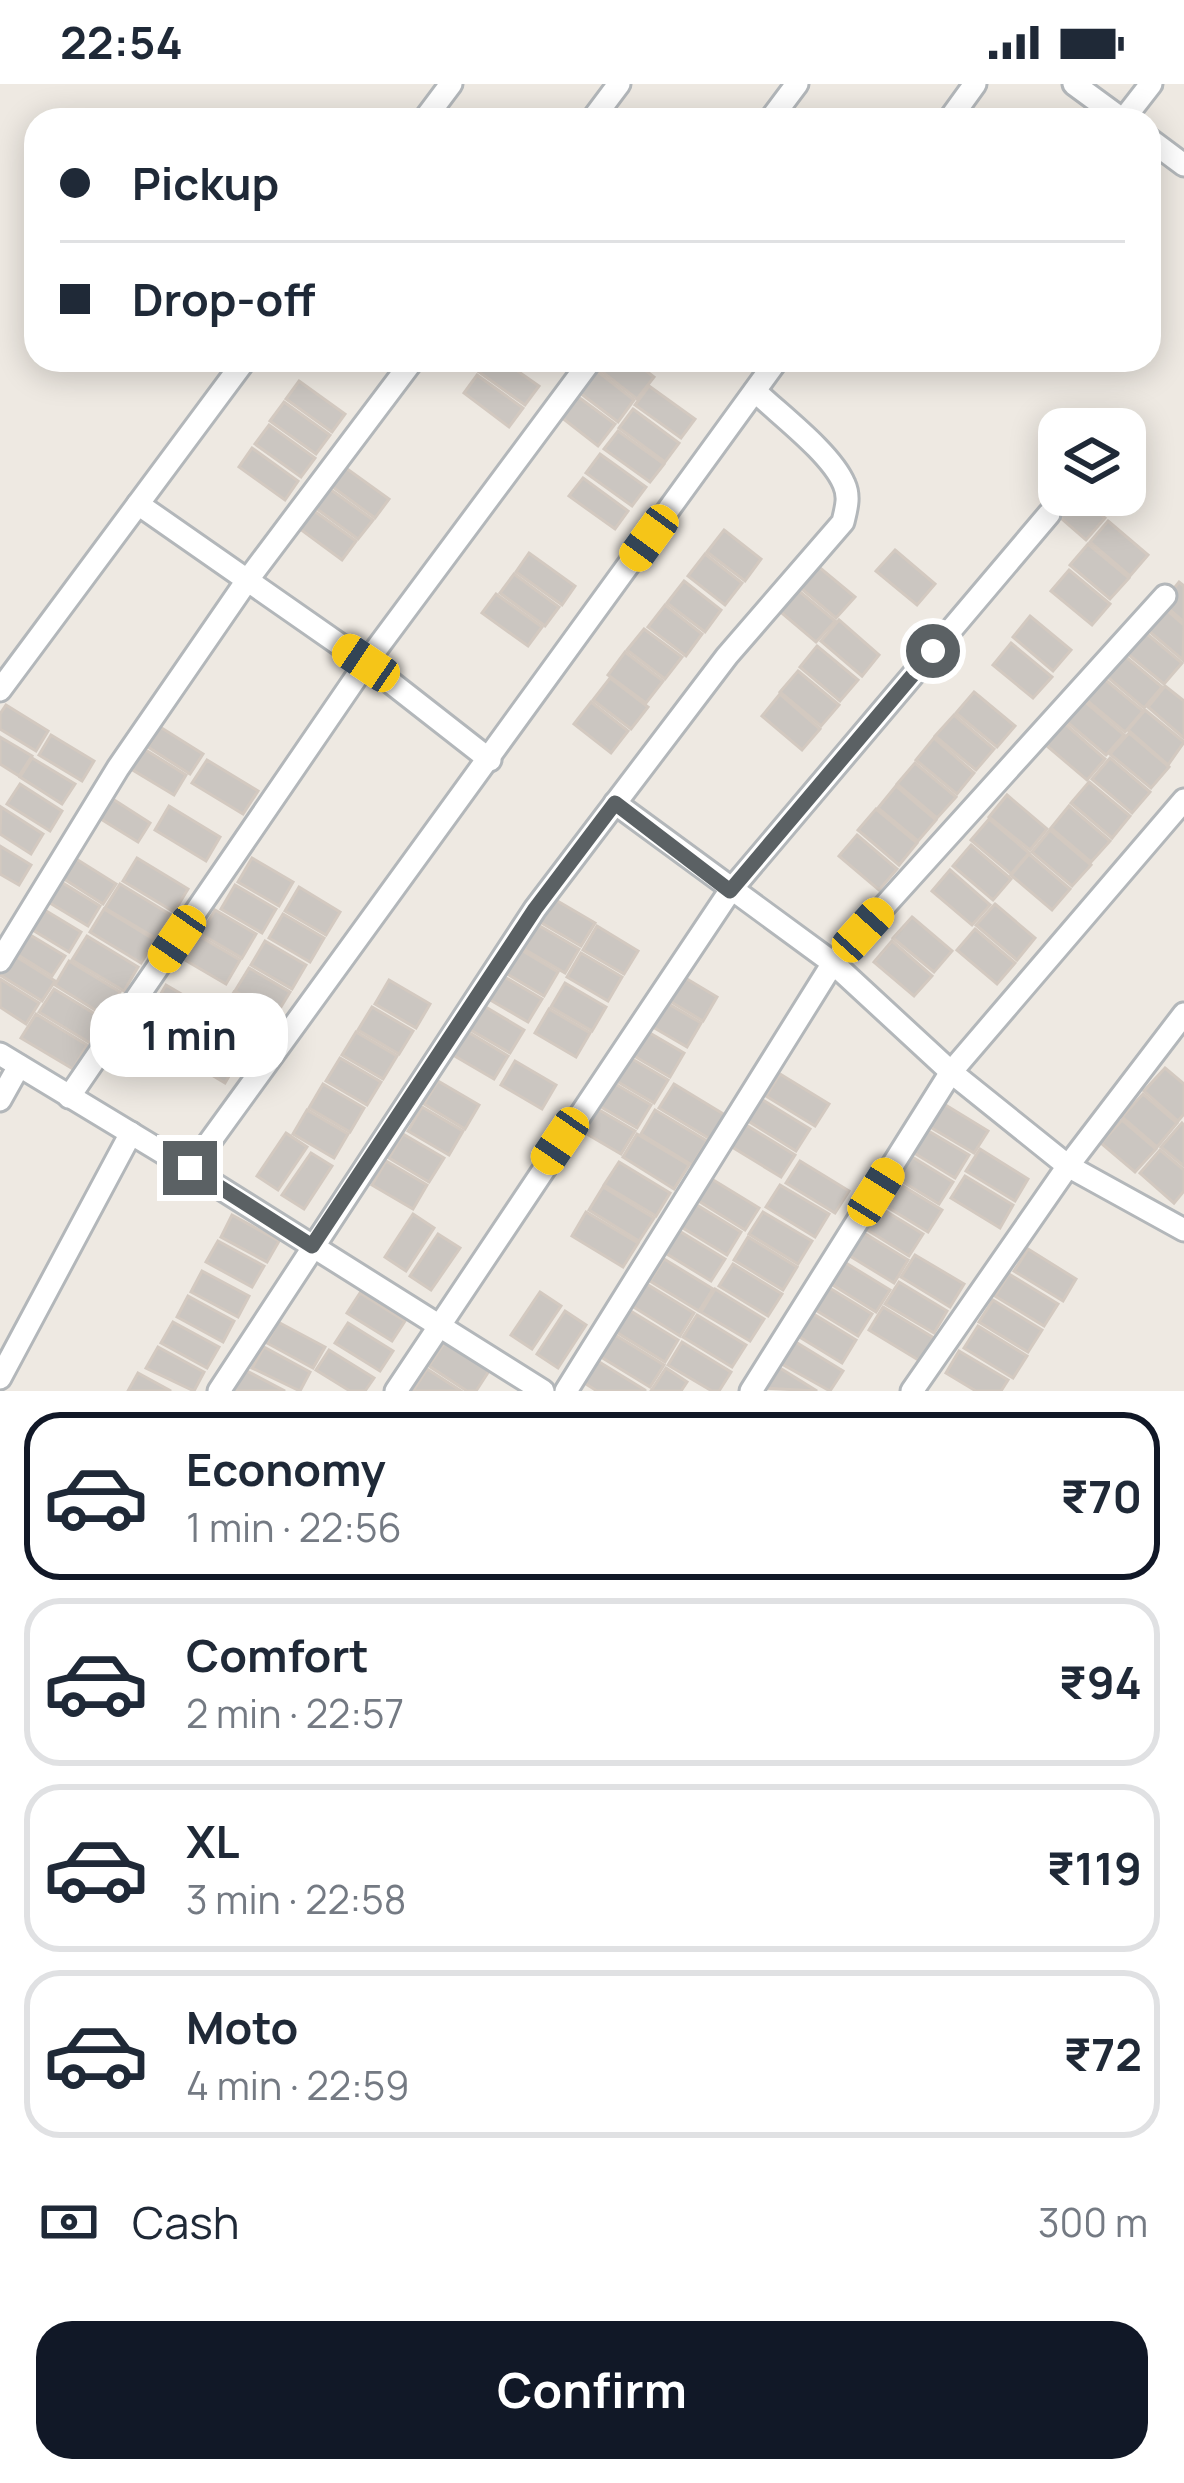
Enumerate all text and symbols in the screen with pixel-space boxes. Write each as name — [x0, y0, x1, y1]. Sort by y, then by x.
text: 22:54 — [60, 11, 183, 73]
text: Pickup — [132, 152, 279, 214]
text: Drop-off — [132, 268, 315, 330]
map controls — [1038, 408, 1146, 516]
button: layers — [1038, 408, 1146, 516]
car — [613, 498, 685, 578]
route start — [906, 624, 960, 678]
car — [326, 628, 406, 698]
car — [826, 891, 900, 969]
car — [142, 899, 212, 979]
callout: 1 min — [91, 994, 289, 1078]
text: 1 min — [141, 1008, 237, 1062]
car — [525, 1101, 595, 1181]
route end — [163, 1141, 217, 1195]
car — [842, 1152, 910, 1232]
text: Economy — [186, 1438, 386, 1500]
icon: car — [42, 1442, 150, 1550]
text: ₹70 — [1061, 1465, 1142, 1527]
text: 1 min · 22:56 — [186, 1500, 402, 1554]
text: Comfort — [186, 1624, 369, 1686]
icon: car — [42, 1628, 150, 1736]
text: ₹94 — [1059, 1651, 1142, 1713]
text: 2 min · 22:57 — [186, 1686, 404, 1740]
text: XL — [186, 1810, 240, 1872]
icon: car — [42, 1814, 150, 1922]
text: ₹119 — [1047, 1837, 1142, 1899]
text: 3 min · 22:58 — [186, 1872, 406, 1926]
text: Moto — [186, 1996, 298, 2058]
icon: car — [42, 2000, 150, 2108]
text: ₹72 — [1063, 2023, 1142, 2085]
text: 4 min · 22:59 — [186, 2058, 409, 2112]
icon: cash — [36, 2189, 102, 2255]
text: Cash — [132, 2191, 240, 2253]
text: 300 m — [1038, 2195, 1148, 2249]
button: Confirm — [36, 2321, 1148, 2459]

